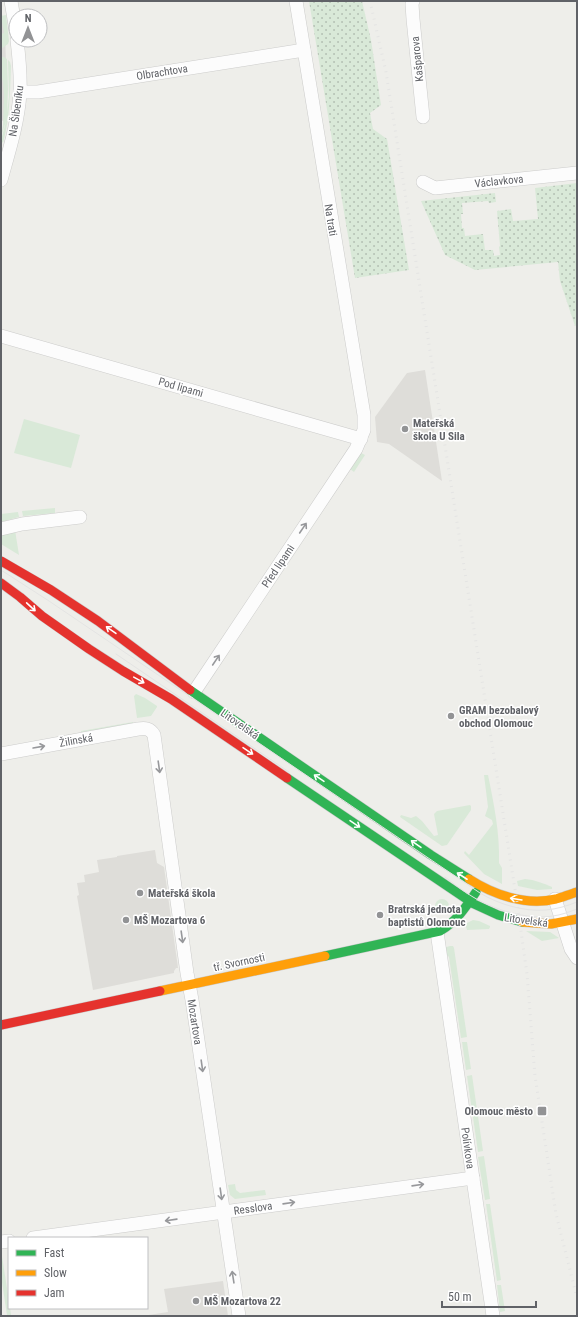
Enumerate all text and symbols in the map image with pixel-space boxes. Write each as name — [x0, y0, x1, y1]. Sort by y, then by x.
north arrow — [8, 8, 48, 48]
text: N — [25, 12, 32, 25]
street label: Kašparova — [409, 36, 426, 82]
street label: Olbrachtova — [135, 62, 189, 83]
street label: Na Šibeníku — [6, 85, 27, 138]
street label: Václavkova — [474, 172, 524, 191]
street label: Na trati — [322, 203, 339, 237]
street label: Pod lipami — [157, 375, 205, 400]
place label: Mateřská škola U Sila — [413, 417, 465, 443]
marker: Mateřská škola U Sila — [400, 424, 410, 434]
one-way arrow — [299, 523, 307, 534]
street label: Před lipami — [259, 542, 298, 590]
one-way arrow — [26, 602, 36, 612]
one-way arrow — [106, 626, 117, 634]
one-way arrow — [212, 655, 220, 666]
one-way arrow — [133, 677, 145, 685]
place label: GRAM bezobalový obchod Olomouc — [459, 704, 539, 730]
street label: Litovelská — [218, 706, 261, 742]
marker: GRAM bezobalový obchod Olomouc — [446, 711, 456, 721]
street label: Žilinská — [58, 731, 94, 750]
one-way arrow — [32, 743, 45, 751]
one-way arrow — [242, 747, 253, 755]
one-way arrow — [155, 760, 163, 773]
one-way arrow — [314, 774, 325, 783]
one-way arrow — [349, 820, 360, 828]
one-way arrow — [410, 840, 421, 848]
one-way arrow — [456, 871, 468, 879]
place label: Mateřská škola — [148, 887, 215, 900]
marker: Mateřská škola — [135, 888, 145, 898]
one-way arrow — [510, 895, 523, 903]
place label: Bratrská jednota baptistů Olomouc — [388, 903, 466, 929]
marker: Bratrská jednota baptistů Olomouc — [375, 910, 385, 920]
street label: Litovelská — [503, 911, 549, 930]
place label: MŠ Mozartova 6 — [134, 914, 206, 927]
marker: MŠ Mozartova 6 — [121, 915, 131, 925]
one-way arrow — [178, 931, 186, 944]
street label: tř. Svornosti — [212, 951, 266, 974]
street label: Mozartova — [184, 998, 205, 1046]
one-way arrow — [198, 1059, 206, 1072]
place label: Olomouc město — [464, 1105, 534, 1118]
marker: Olomouc město — [536, 1105, 548, 1117]
street label: Polívkova — [458, 1127, 477, 1170]
one-way arrow — [411, 1181, 424, 1189]
one-way arrow — [217, 1188, 225, 1201]
street label: Resslova — [233, 1199, 273, 1218]
one-way arrow — [283, 1199, 296, 1207]
one-way arrow — [165, 1216, 178, 1223]
legend — [8, 1237, 148, 1309]
text: Fast — [44, 1246, 65, 1260]
text: Slow — [44, 1266, 67, 1280]
one-way arrow — [229, 1271, 237, 1284]
scale bar — [442, 1283, 536, 1309]
text: Jam — [44, 1286, 65, 1300]
text: 50 m — [448, 1290, 472, 1304]
place label: MŠ Mozartova 22 — [204, 1295, 281, 1308]
marker: MŠ Mozartova 22 — [191, 1296, 201, 1306]

